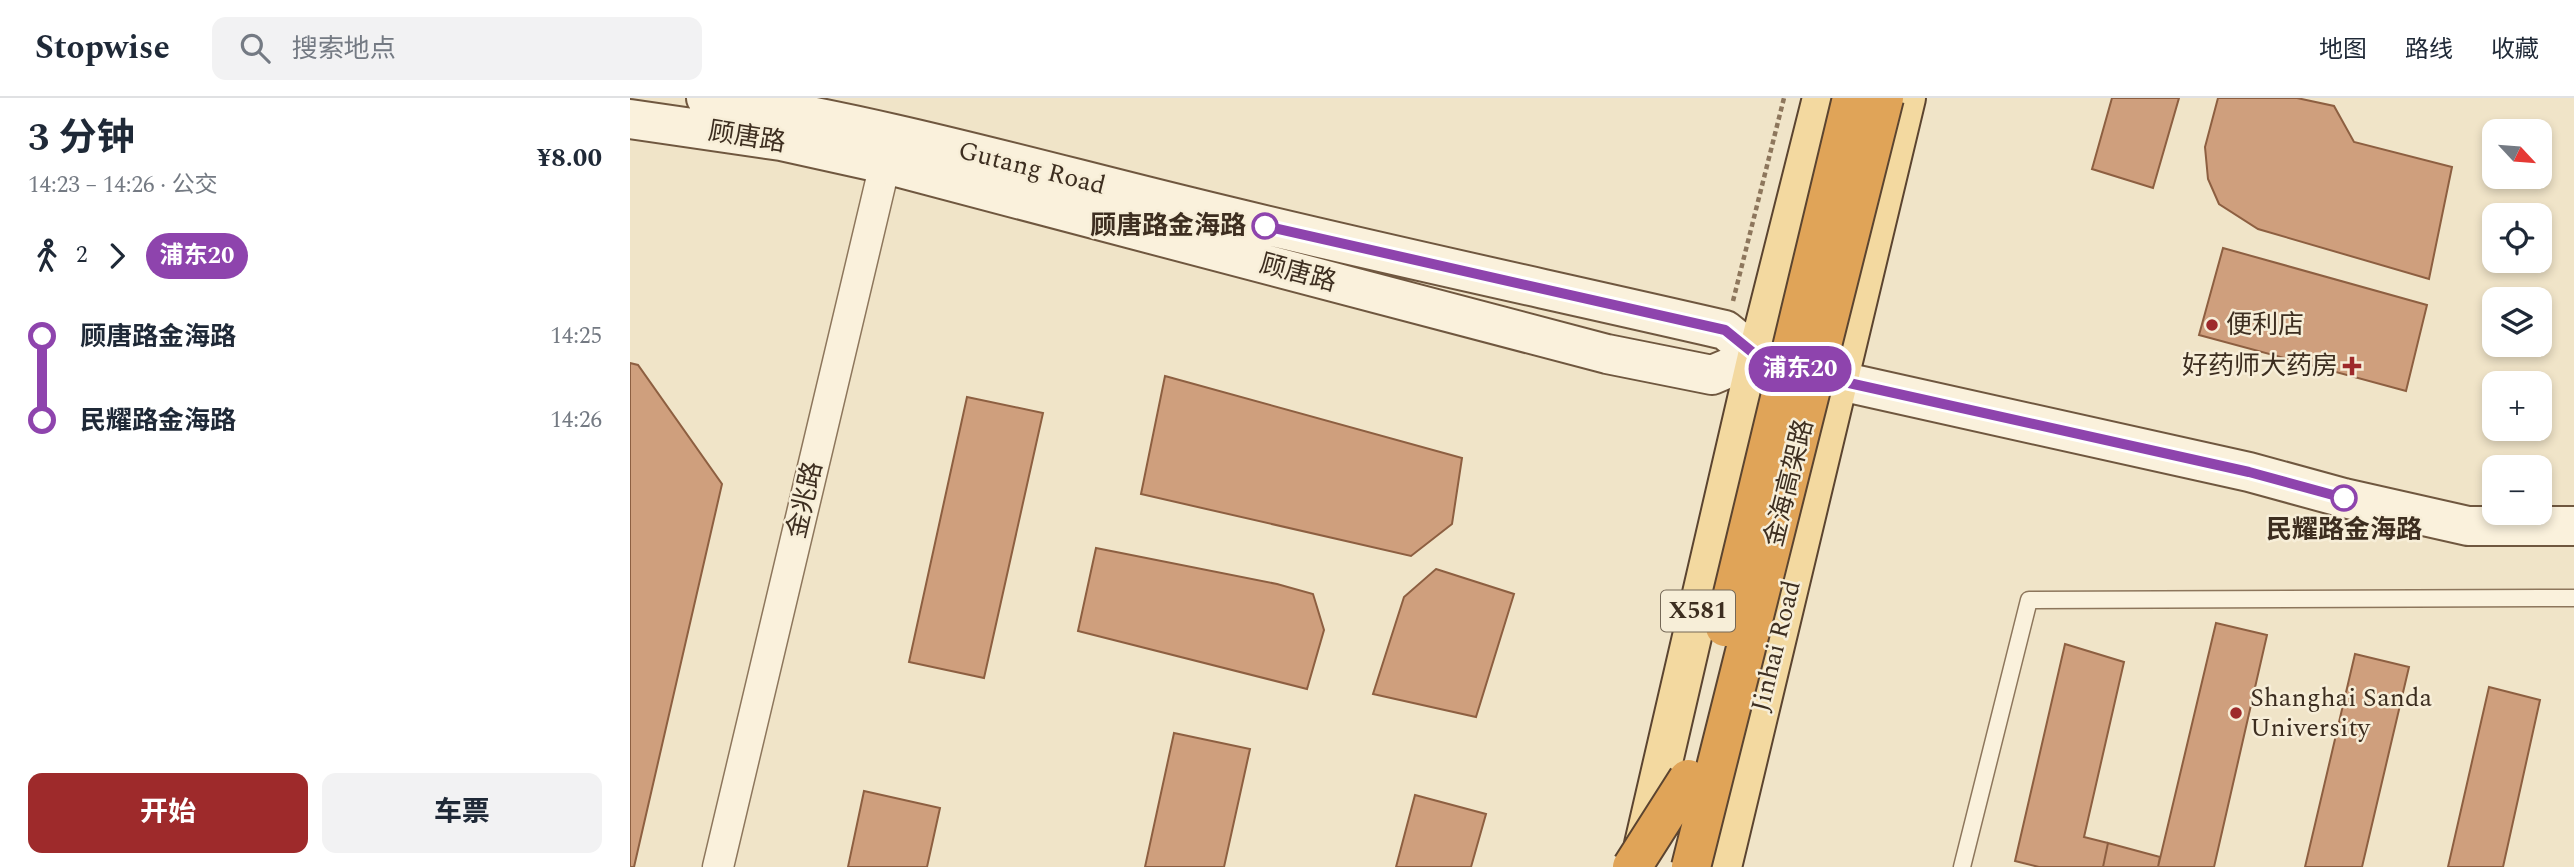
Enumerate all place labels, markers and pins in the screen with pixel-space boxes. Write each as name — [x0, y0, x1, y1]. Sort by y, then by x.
place label: 顾唐路金海路 — [1090, 206, 1246, 246]
marker: 顾唐路金海路 — [1252, 213, 1278, 239]
place label: 便利店 — [2226, 305, 2304, 345]
marker: 便利店 — [2204, 317, 2220, 333]
place label: 好药师大药房 — [2182, 346, 2338, 386]
marker: 好药师大药房 — [2344, 358, 2360, 374]
marker: 民耀路金海路 — [2331, 485, 2357, 511]
place label: 民耀路金海路 — [2266, 510, 2422, 550]
place label: Shanghai Sanda University — [2250, 678, 2433, 748]
marker: Shanghai Sanda University — [2228, 705, 2244, 721]

